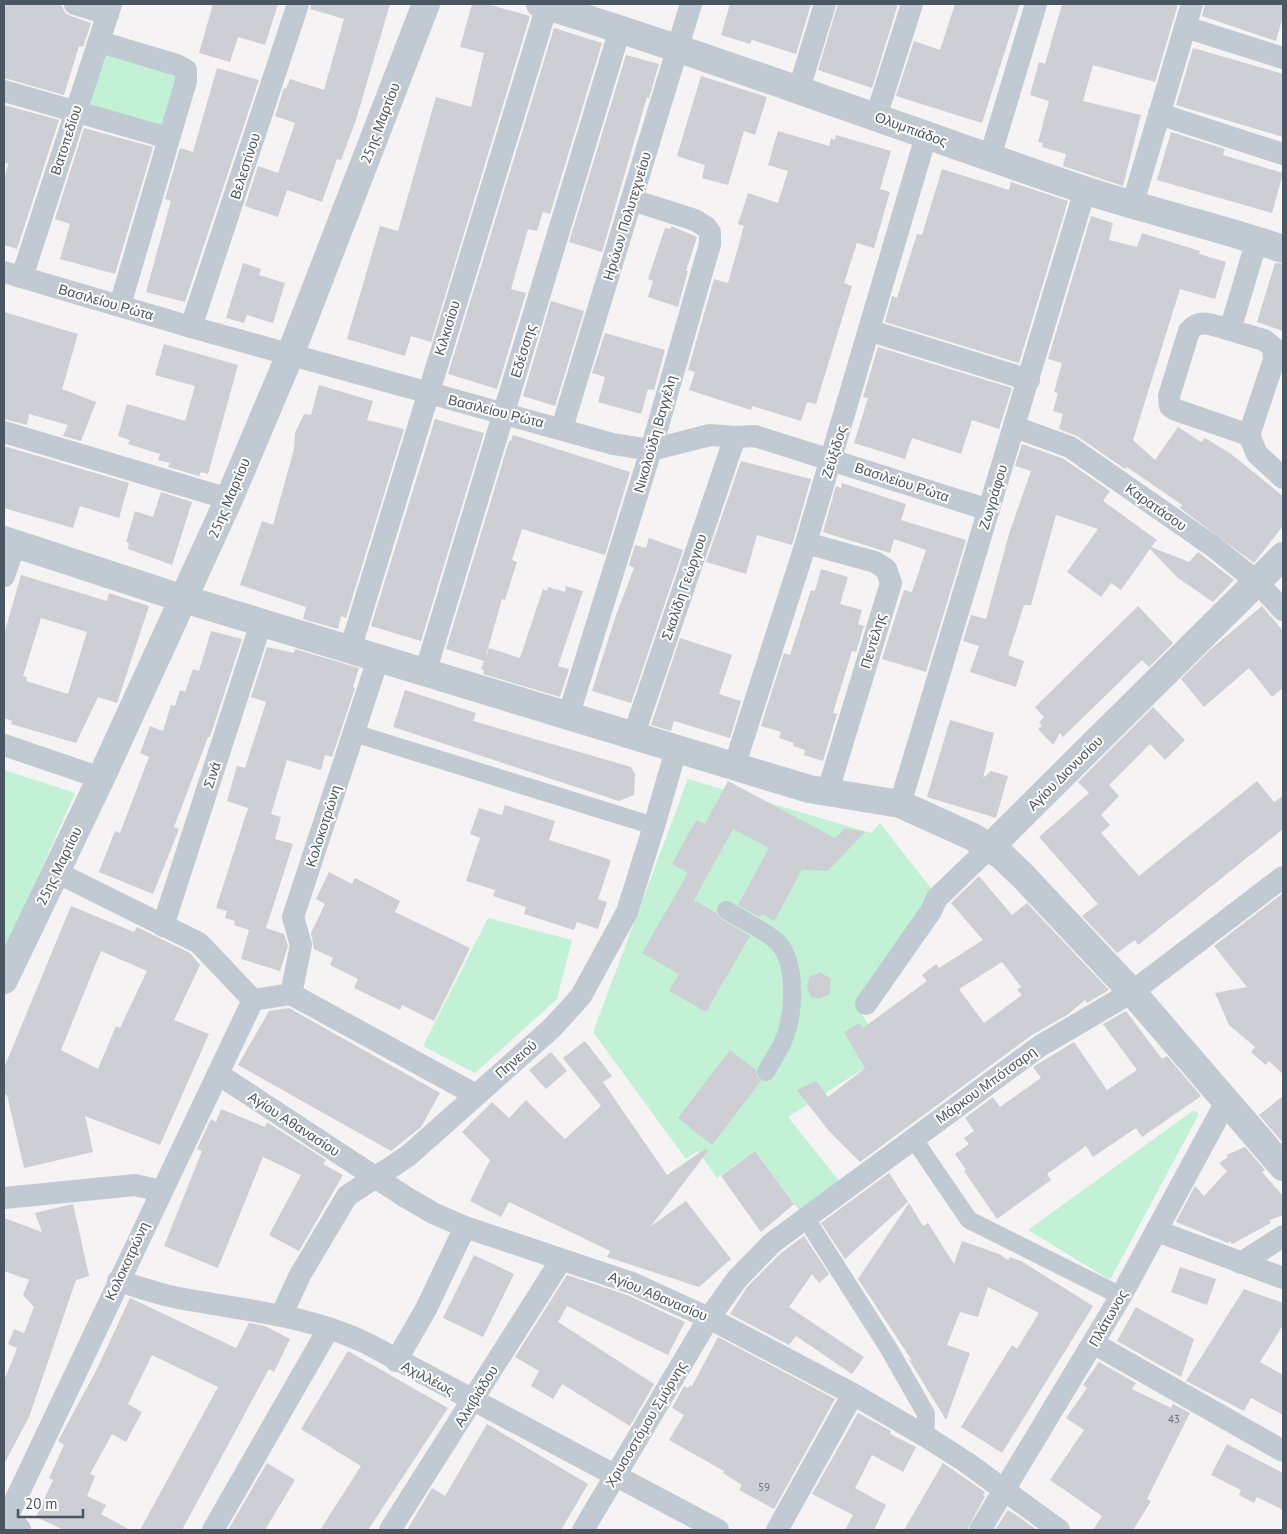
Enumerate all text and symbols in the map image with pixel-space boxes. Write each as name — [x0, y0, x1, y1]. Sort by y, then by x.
street label: 25ης Μαρτίου — [356, 80, 404, 166]
street label: Βατοπεδίου — [46, 103, 86, 177]
street label: Ολυμπιάδος — [872, 108, 950, 151]
street label: Βελεστίνου — [226, 131, 264, 201]
street label: Ηρώων Πολυτεχνείου — [599, 150, 655, 282]
street label: Βασιλείου Ρώτα — [56, 280, 156, 324]
street label: Κιλκισίου — [430, 298, 464, 358]
street label: Εδέσσης — [506, 322, 540, 380]
street label: Νικολούδη Βαγγέλη — [630, 373, 680, 495]
street label: Βασιλείου Ρώτα — [446, 390, 546, 432]
street label: Ζεύξιδος — [817, 423, 851, 481]
street label: 25ης Μαρτίου — [204, 455, 254, 541]
street label: Βασιλείου Ρώτα — [853, 458, 951, 506]
street label: Ζωγράφου — [975, 462, 1011, 532]
street label: Καρατάσου — [1122, 479, 1190, 535]
street label: Σκαλίδη Γεώργιου — [657, 531, 711, 643]
street label: Πεντέλης — [856, 611, 890, 671]
street label: Αγίου Διονυσίου — [1024, 732, 1106, 814]
street label: Σινά — [199, 759, 225, 791]
street label: Κολοκοτρώνη — [301, 783, 345, 869]
street label: 25ης Μαρτίου — [32, 824, 86, 908]
street label: Πηνειού — [491, 1036, 541, 1082]
street label: Μάρκου Μπότσαρη — [932, 1042, 1040, 1128]
street label: Αγίου Αθανασίου — [245, 1088, 343, 1160]
street label: Κολοκοτρώνη — [101, 1219, 153, 1303]
street label: Αγίου Αθανασίου — [606, 1267, 710, 1325]
street label: Πλάτωνος — [1085, 1286, 1132, 1350]
street label: Αχιλλέως — [398, 1357, 458, 1400]
street label: Χρυσοστόμου Σμύρνης — [601, 1358, 691, 1490]
street label: Αλκιβιάδου — [450, 1362, 502, 1430]
house number: 43 — [1168, 1412, 1180, 1426]
house number: 59 — [758, 1480, 770, 1494]
scale bar — [18, 1486, 82, 1518]
text: 20 m — [25, 1494, 58, 1513]

